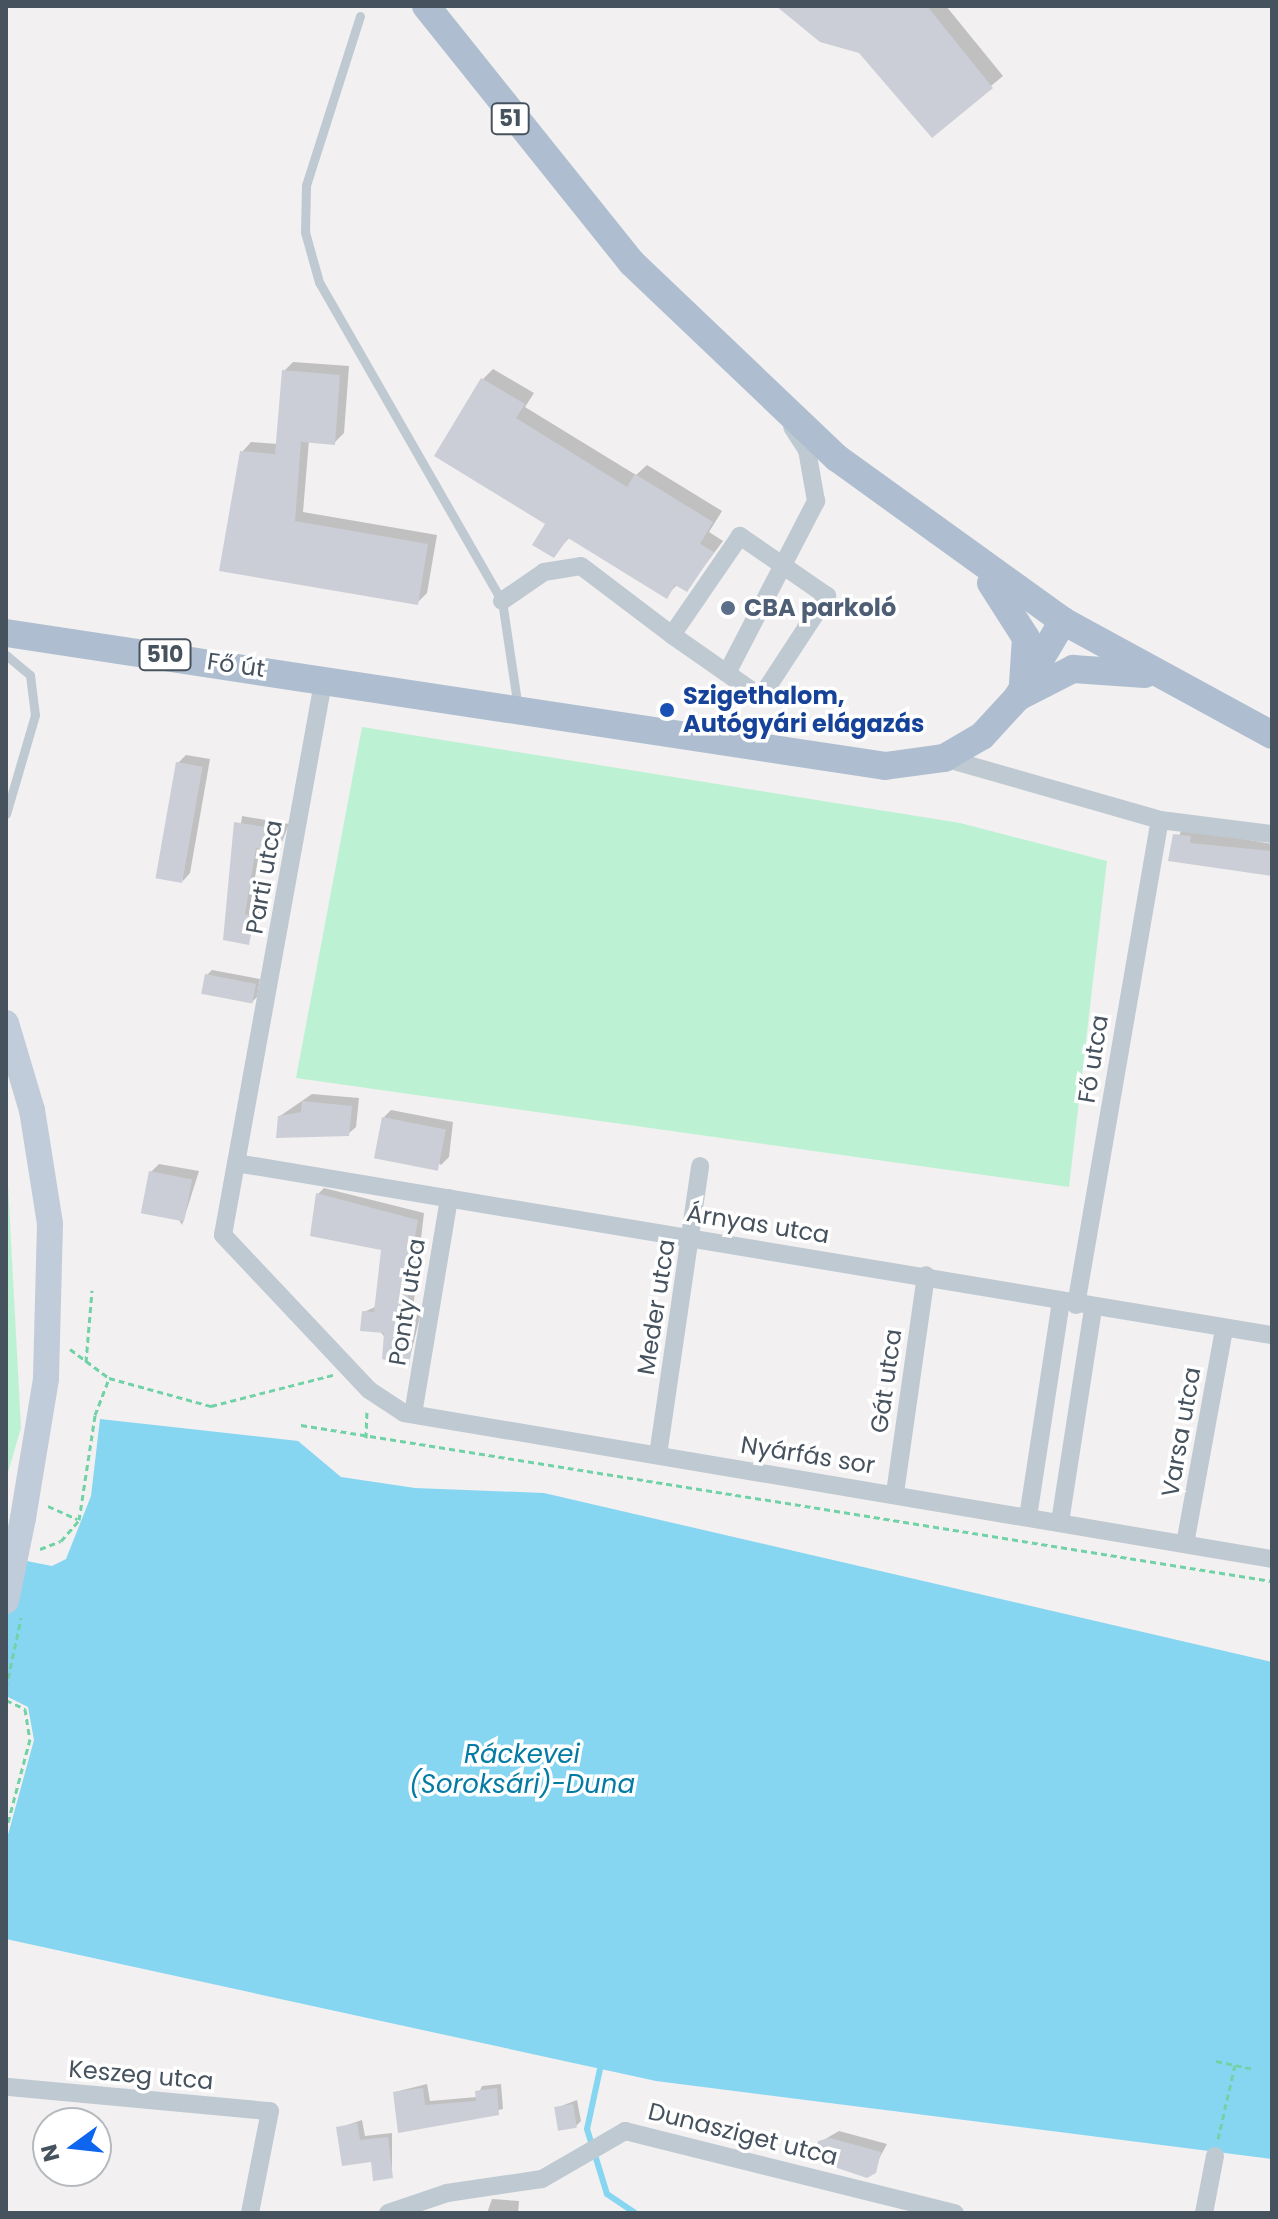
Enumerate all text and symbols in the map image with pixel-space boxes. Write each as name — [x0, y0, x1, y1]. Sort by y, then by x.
road number: 51 — [490, 101, 530, 137]
place label: CBA parkoló — [744, 594, 896, 622]
marker: CBA parkoló — [719, 599, 737, 617]
road number: 510 — [137, 637, 193, 673]
street label: Fő út — [205, 647, 267, 683]
place label: Szigethalom, Autógyári elágazás — [683, 682, 924, 738]
marker: Szigethalom, Autógyári elágazás — [658, 701, 676, 719]
street label: Parti utca — [240, 818, 288, 936]
street label: Fő utca — [1072, 1013, 1114, 1105]
street label: Árnyas utca — [685, 1199, 831, 1249]
street label: Ponty utca — [383, 1236, 431, 1368]
street label: Meder utca — [631, 1237, 681, 1377]
street label: Gát utca — [864, 1327, 908, 1435]
street label: Varsa utca — [1155, 1365, 1207, 1499]
street label: Nyárfás sor — [739, 1430, 877, 1480]
water label: Ráckevei (Soroksári)-Duna — [409, 1739, 635, 1800]
street label: Keszeg utca — [67, 2054, 215, 2096]
street label: Dunasziget utca — [645, 2097, 841, 2171]
north arrow — [32, 2107, 112, 2187]
text: N — [33, 2141, 67, 2165]

